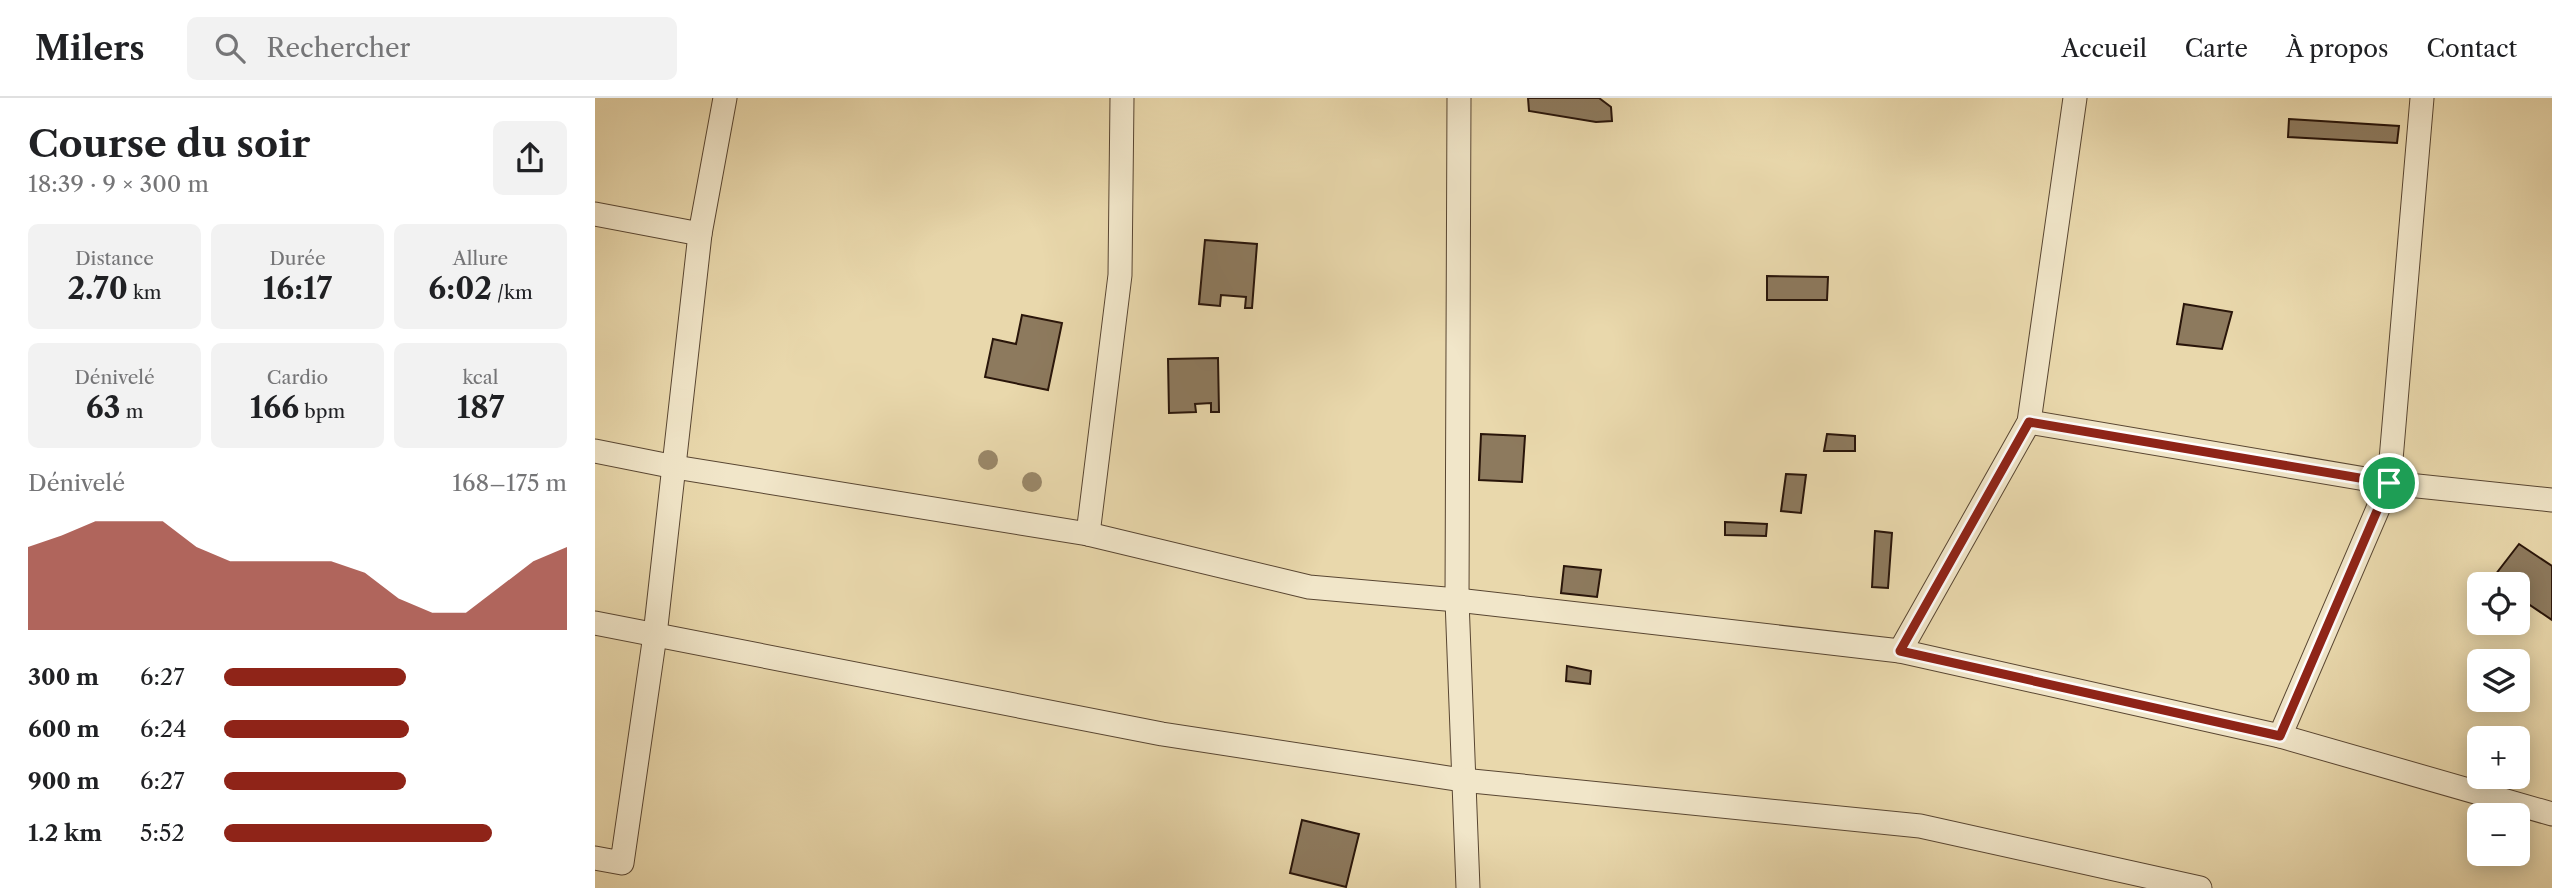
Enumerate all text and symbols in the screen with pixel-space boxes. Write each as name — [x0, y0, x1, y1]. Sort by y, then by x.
search box — [187, 17, 677, 80]
text: Milers — [35, 28, 145, 69]
icon: search — [211, 29, 249, 67]
text: Rechercher — [267, 32, 411, 64]
text: Accueil — [2062, 34, 2147, 63]
text: Carte — [2185, 34, 2248, 63]
text: À propos — [2286, 34, 2389, 63]
text: Contact — [2427, 34, 2517, 63]
text: Course du soir — [28, 120, 310, 167]
button: share — [493, 121, 567, 195]
text: 18:39 · 9 × 300 m — [28, 170, 209, 198]
text: Distance — [75, 247, 154, 270]
text: Durée — [269, 247, 326, 270]
text: Allure — [453, 247, 508, 270]
text: 2.70 — [67, 270, 128, 307]
text: 16:17 — [263, 270, 332, 307]
text: 6:02 — [428, 270, 492, 307]
text: km — [128, 281, 162, 304]
text: /km — [492, 281, 533, 304]
text: Dénivelé — [74, 366, 155, 389]
text: Cardio — [267, 366, 328, 389]
text: kcal — [463, 366, 498, 389]
text: 63 — [86, 389, 121, 426]
text: 166 — [250, 389, 299, 426]
text: 187 — [457, 389, 504, 426]
text: m — [121, 400, 143, 423]
text: bpm — [299, 400, 345, 423]
pin — [2359, 453, 2419, 513]
icon: arrive — [2370, 464, 2408, 502]
text: Dénivelé — [28, 469, 125, 497]
text: 168–175 m — [452, 469, 567, 497]
map controls — [2467, 572, 2530, 866]
button: locate — [2467, 572, 2530, 635]
button: layers — [2467, 649, 2530, 712]
text: 300 m — [28, 663, 99, 691]
text: 6:27 — [140, 663, 184, 691]
text: 600 m — [28, 715, 100, 743]
text: 6:24 — [140, 715, 186, 743]
button: + — [2467, 726, 2530, 789]
text: 900 m — [28, 767, 100, 795]
text: 6:27 — [140, 767, 184, 795]
button: − — [2467, 803, 2530, 866]
text: 1.2 km — [28, 819, 102, 847]
text: 5:52 — [140, 819, 185, 847]

